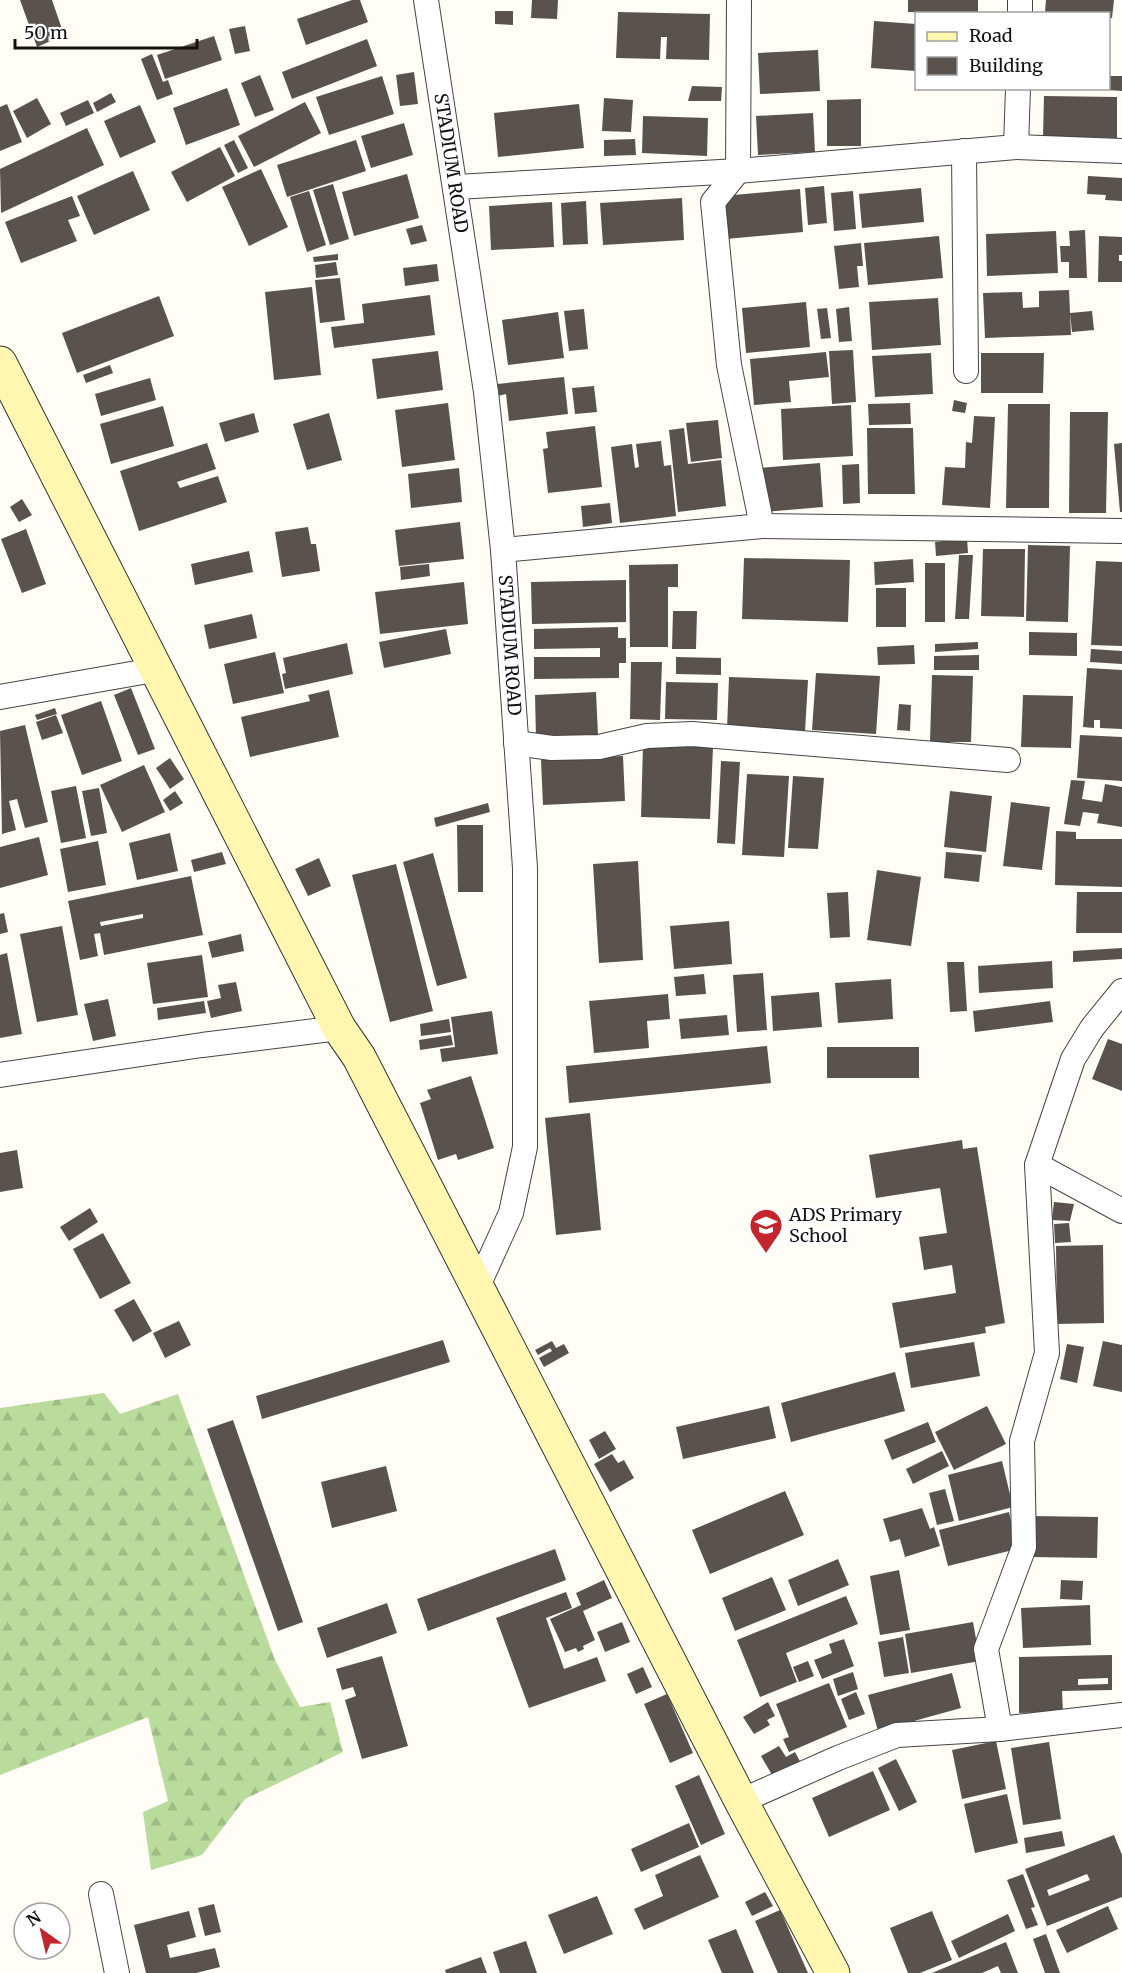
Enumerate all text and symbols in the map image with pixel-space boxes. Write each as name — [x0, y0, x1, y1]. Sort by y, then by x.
scale bar — [15, 12, 196, 50]
legend — [915, 12, 1110, 90]
text: 50 m — [24, 21, 68, 44]
text: Road — [969, 24, 1013, 47]
text: Building — [969, 54, 1043, 77]
street label: STADIUM ROAD — [429, 92, 473, 234]
street label: STADIUM ROAD — [494, 574, 526, 716]
place label: ADS Primary School — [788, 1203, 902, 1247]
school or university icon: ADS Primary School — [748, 1207, 784, 1254]
north arrow — [12, 1901, 72, 1961]
text: N — [23, 1907, 45, 1930]

